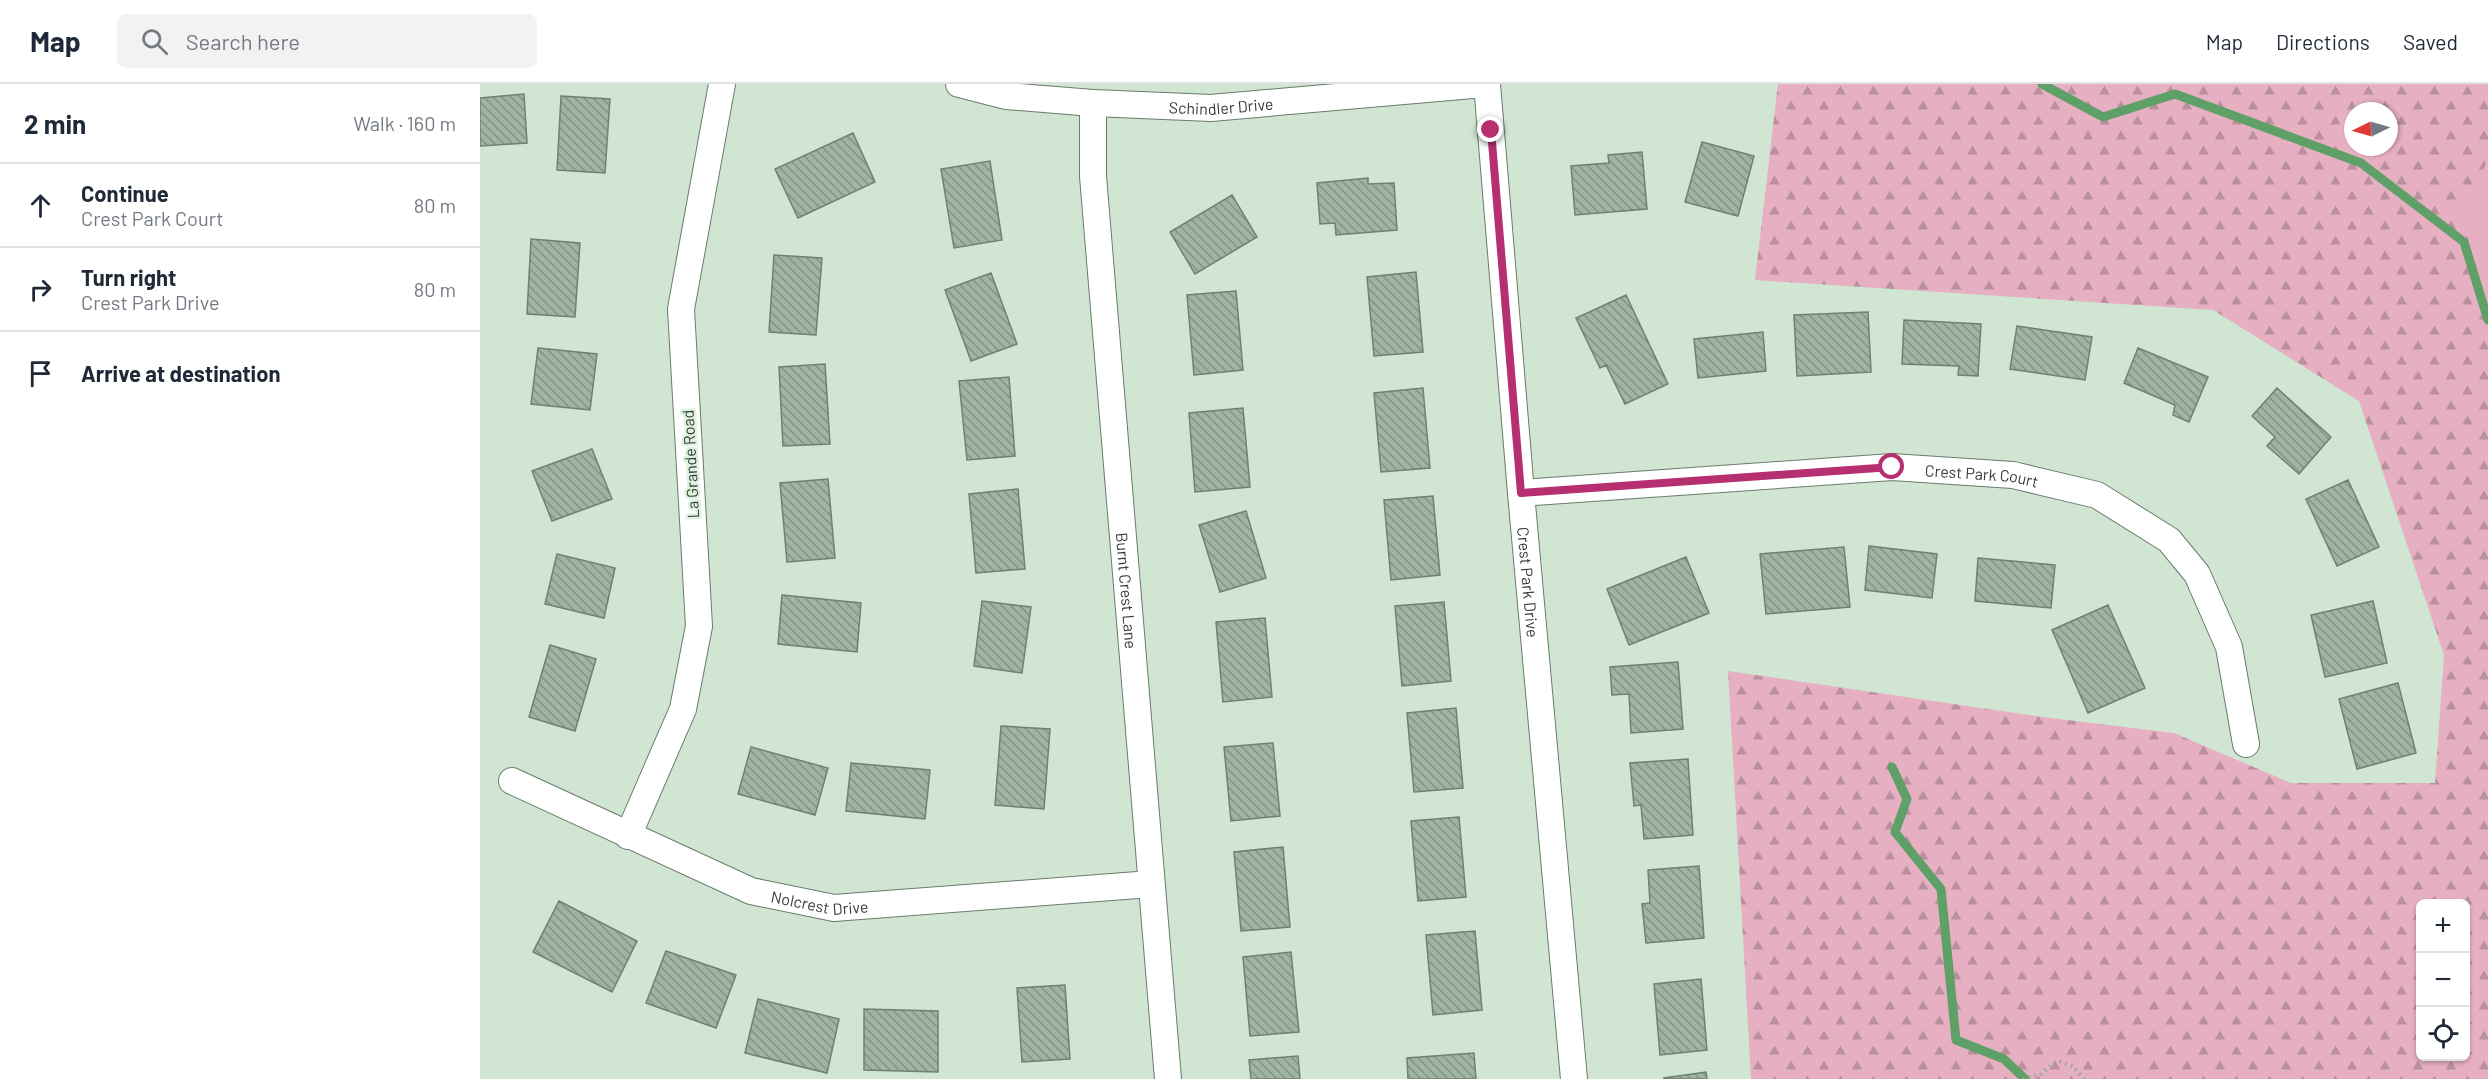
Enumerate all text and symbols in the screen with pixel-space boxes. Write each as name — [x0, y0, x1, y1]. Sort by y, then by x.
search box — [117, 14, 537, 68]
text: Map — [30, 24, 81, 58]
icon: search — [138, 25, 171, 58]
text: Search here — [186, 28, 300, 54]
text: Map — [2206, 29, 2243, 54]
text: Directions — [2276, 29, 2370, 54]
text: Saved — [2403, 29, 2458, 54]
street label: Schindler Drive — [1168, 93, 1274, 118]
north arrow — [2344, 102, 2398, 156]
text: 2 min — [24, 108, 86, 139]
text: Walk · 160 m — [353, 111, 456, 135]
route end — [1477, 116, 1503, 142]
text: Continue — [81, 180, 169, 206]
icon: ahead — [24, 189, 57, 222]
text: 80 m — [414, 193, 456, 217]
text: Crest Park Court — [81, 206, 224, 230]
text: Turn right — [81, 264, 176, 290]
icon: right — [24, 273, 57, 306]
text: 80 m — [414, 277, 456, 301]
text: Crest Park Drive — [81, 290, 220, 314]
icon: arrive — [24, 357, 57, 390]
text: Arrive at destination — [81, 360, 280, 386]
street label: La Grande Road — [678, 409, 702, 519]
route start — [1878, 453, 1904, 479]
street label: Crest Park Court — [1924, 460, 2040, 490]
street label: Crest Park Drive — [1515, 526, 1544, 638]
street label: Burnt Crest Lane — [1113, 532, 1142, 650]
street label: Nolcrest Drive — [770, 886, 869, 918]
map controls — [2416, 899, 2470, 1061]
button: + — [2416, 899, 2470, 953]
button: − — [2416, 953, 2470, 1007]
button: locate — [2416, 1007, 2470, 1061]

